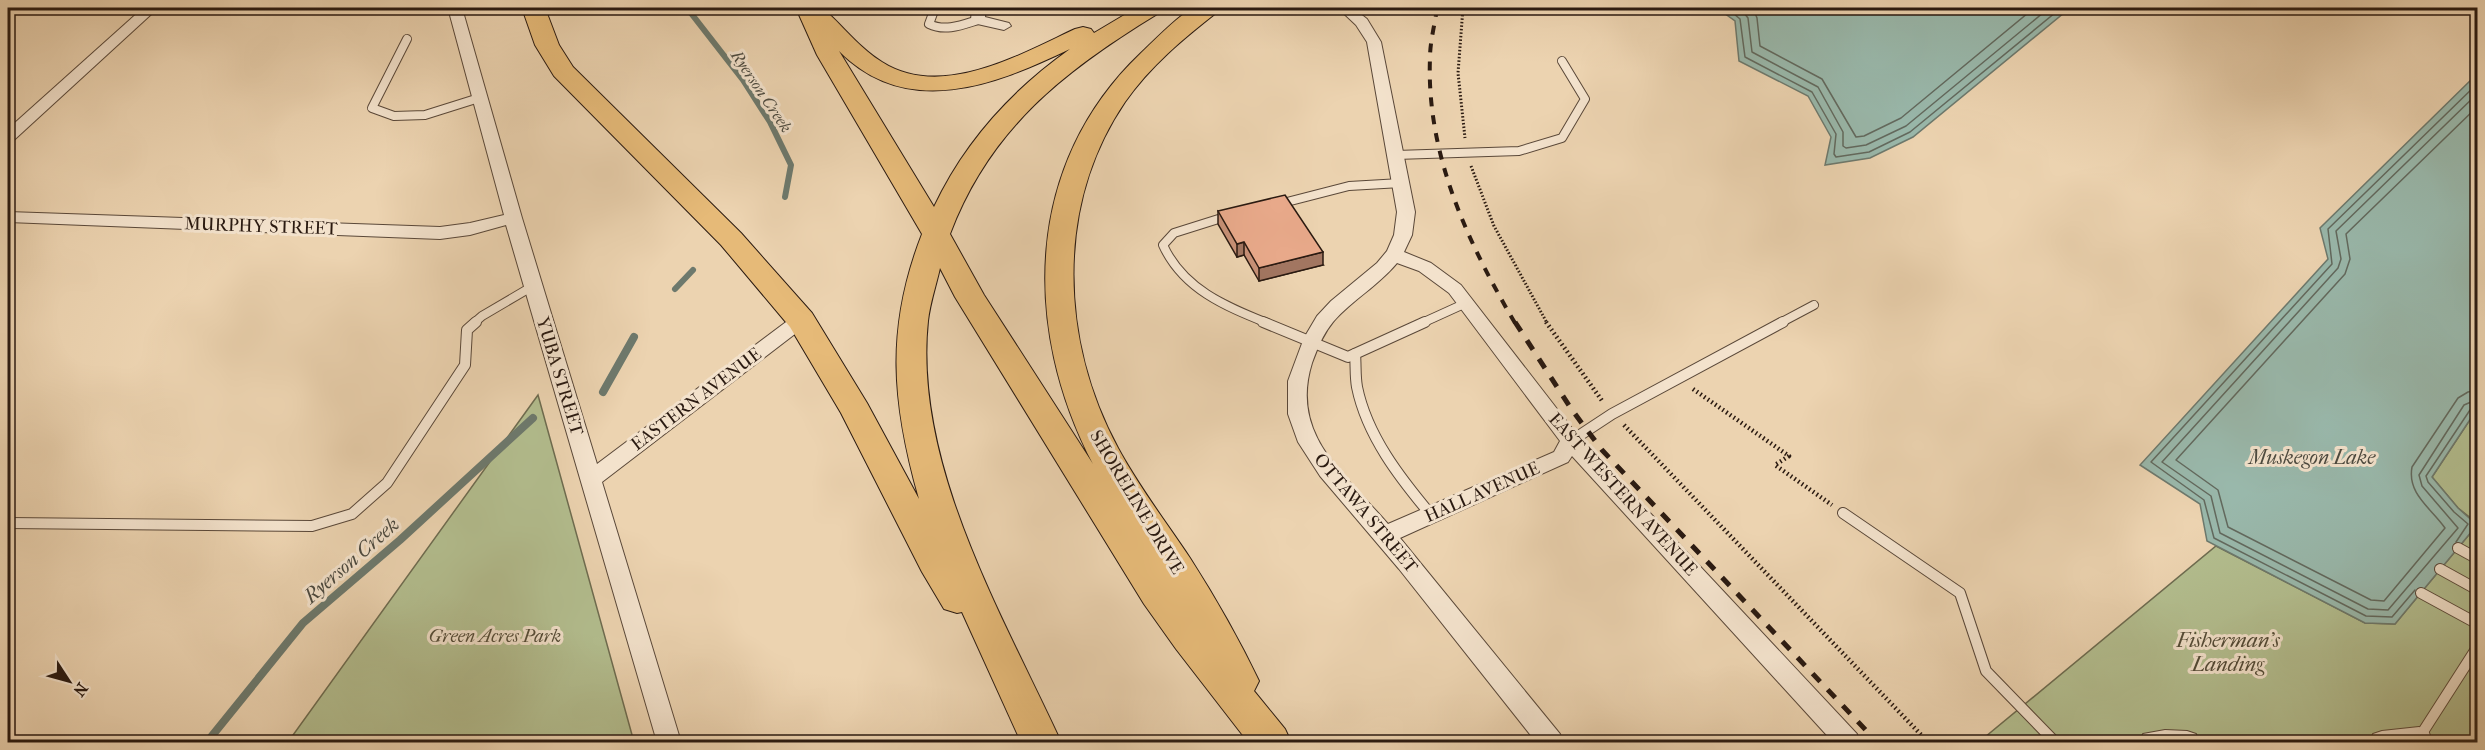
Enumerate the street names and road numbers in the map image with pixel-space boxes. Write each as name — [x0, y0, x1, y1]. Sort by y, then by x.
street label: MURPHY STREET — [184, 213, 339, 240]
street label: YUBA STREET — [531, 314, 588, 439]
street label: EASTERN AVENUE — [627, 344, 766, 455]
street label: EAST WESTERN AVENUE — [1544, 409, 1701, 580]
street label: SHORELINE DRIVE — [1085, 426, 1188, 578]
street label: OTTAWA STREET — [1309, 449, 1422, 578]
street label: HALL AVENUE — [1422, 458, 1543, 527]

